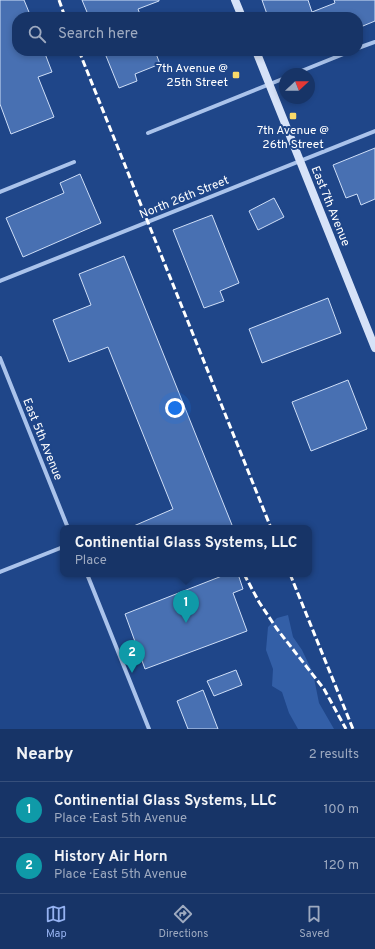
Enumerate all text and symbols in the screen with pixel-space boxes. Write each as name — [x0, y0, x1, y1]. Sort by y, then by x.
search box — [12, 12, 363, 56]
icon: search — [26, 23, 48, 45]
text: Search here — [58, 25, 138, 44]
place label: 7th Avenue @ 25th Street — [156, 61, 228, 91]
north arrow — [279, 68, 315, 104]
marker: 7th Avenue @ 25th Street — [231, 70, 241, 80]
marker: 7th Avenue @ 26th Street — [288, 111, 298, 121]
place label: 7th Avenue @ 26th Street — [257, 123, 329, 153]
street label: East 7th Avenue — [307, 164, 353, 249]
street label: North 26th Street — [137, 173, 232, 223]
street label: East 5th Avenue — [18, 396, 66, 483]
your location — [165, 398, 185, 418]
popup — [60, 525, 312, 577]
text: Continential Glass Systems, LLC — [75, 534, 297, 553]
text: Place — [75, 553, 107, 569]
pin: 1 — [173, 590, 199, 623]
pin: 2 — [119, 640, 145, 673]
text: Nearby — [16, 744, 73, 766]
text: 2 results — [309, 747, 359, 763]
text: Continential Glass Systems, LLC — [54, 792, 277, 811]
text: 1 — [26, 802, 32, 818]
text: 100 m — [323, 802, 359, 818]
text: Place · East 5th Avenue — [54, 811, 187, 827]
text: History Air Horn — [54, 848, 168, 867]
text: 2 — [25, 858, 33, 874]
text: 120 m — [324, 858, 359, 874]
text: Place · East 5th Avenue — [54, 867, 187, 883]
tab: Map — [45, 903, 67, 941]
tab: Directions — [158, 903, 208, 941]
tab: Saved — [299, 903, 330, 941]

